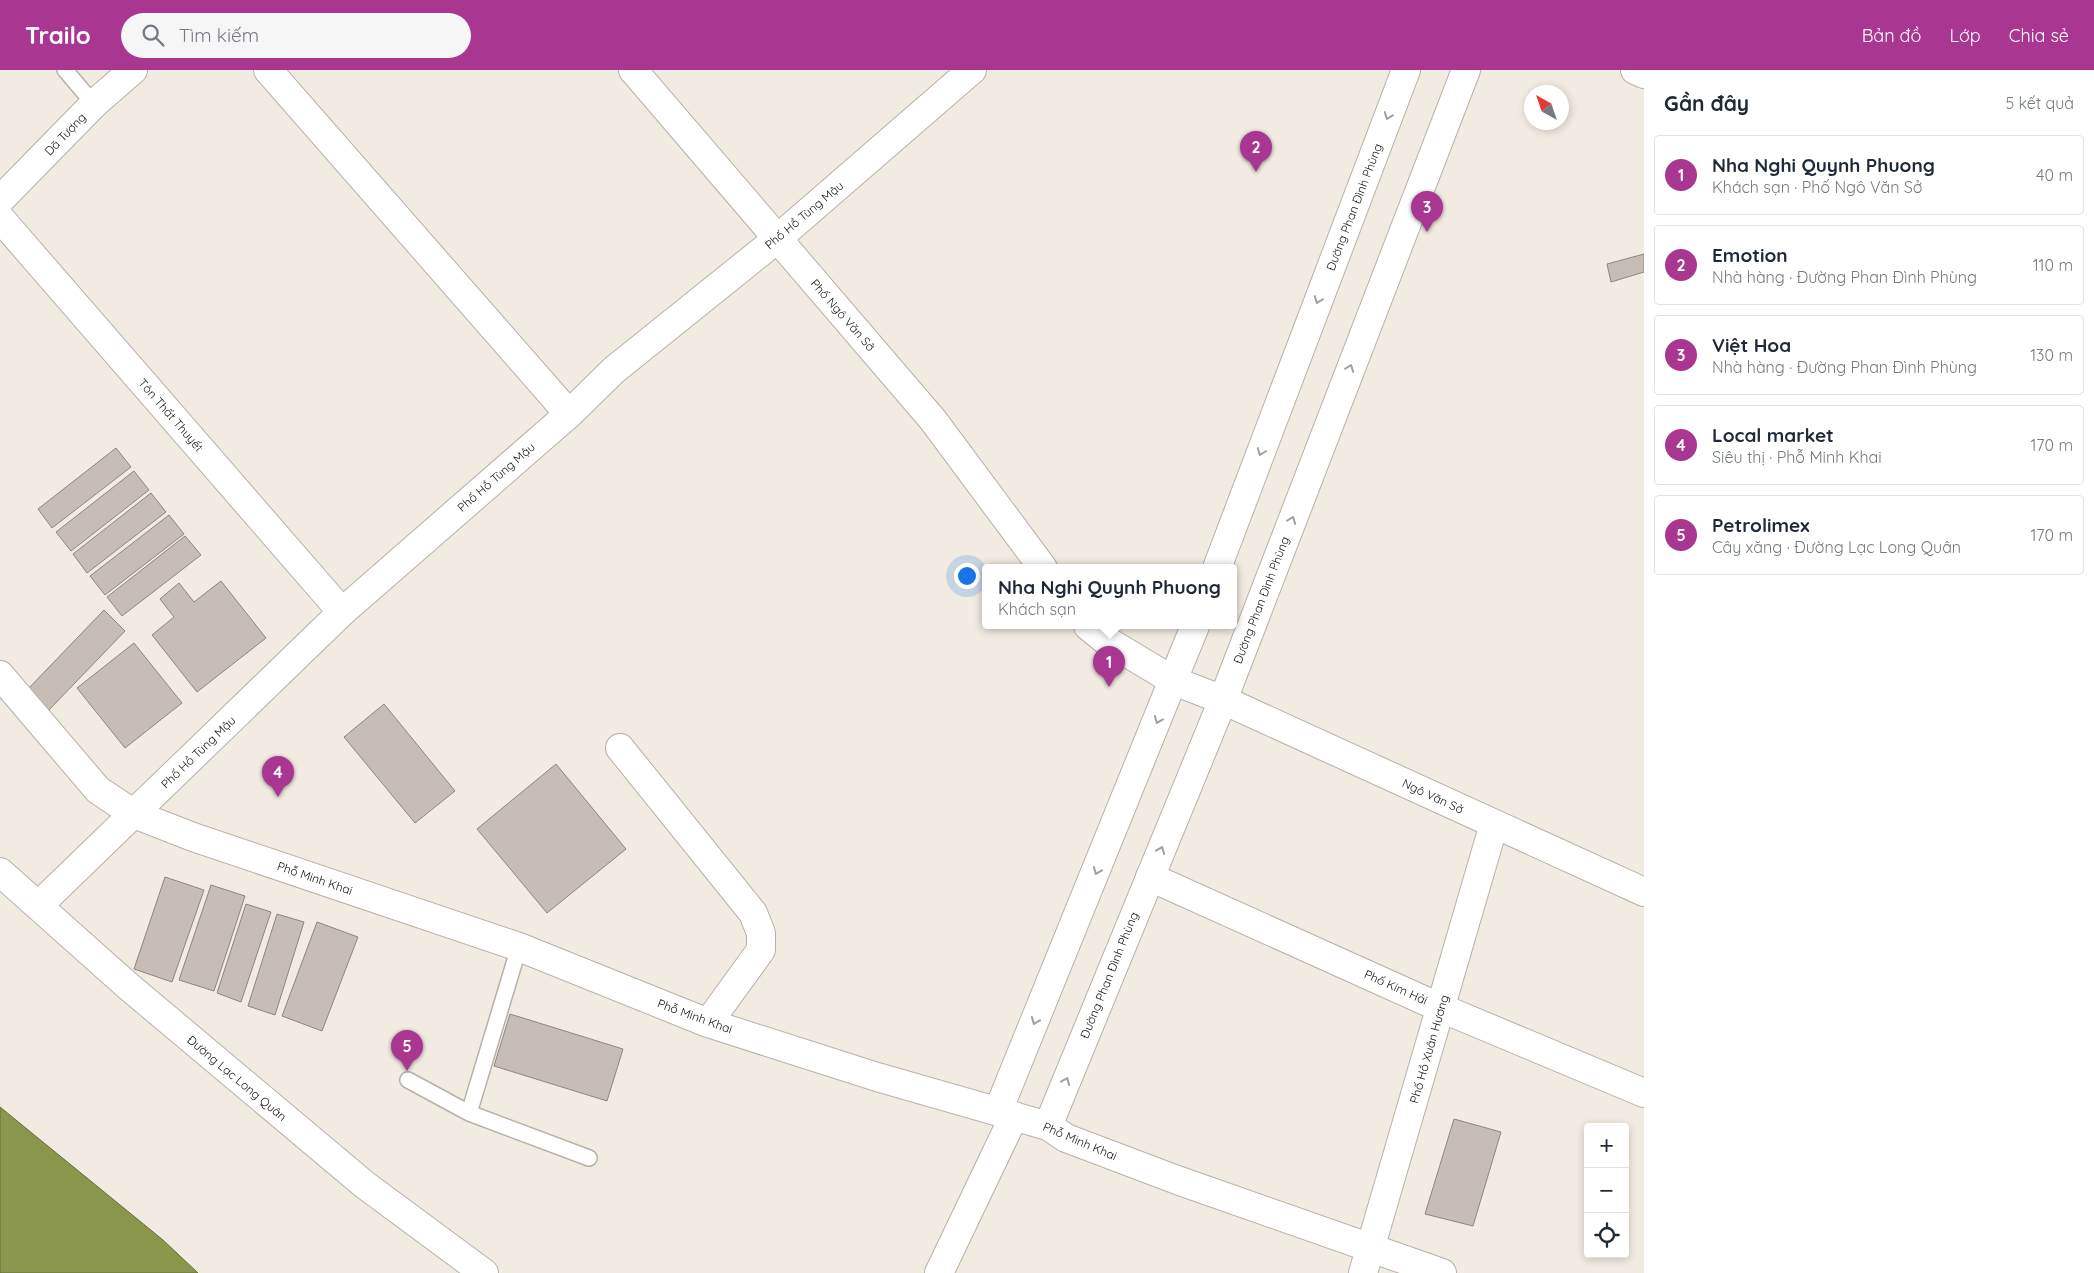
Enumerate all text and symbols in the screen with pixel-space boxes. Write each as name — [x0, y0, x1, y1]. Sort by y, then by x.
search box — [121, 13, 471, 58]
text: Trailo — [25, 20, 91, 50]
icon: search — [139, 21, 167, 49]
text: Tìm kiếm — [179, 23, 259, 47]
text: Bản đồ — [1862, 24, 1921, 47]
text: Lớp — [1949, 24, 1981, 47]
text: Chia sẻ — [2009, 24, 2069, 47]
north arrow — [1524, 85, 1569, 130]
text: Gần đây — [1664, 90, 1749, 116]
text: 5 kết quả — [2005, 93, 2074, 113]
street label: Dã Tượng — [41, 110, 89, 158]
one-way arrow — [1384, 111, 1394, 119]
pin: 2 — [1240, 131, 1272, 172]
street label: Đường Phan Đình Phùng — [1323, 141, 1385, 273]
text: Nha Nghi Quynh Phuong — [1712, 153, 1935, 177]
text: 1 — [1678, 165, 1684, 185]
text: 40 m — [2036, 165, 2073, 185]
text: Khách sạn · Phố Ngô Văn Sở — [1712, 177, 1922, 197]
street label: Phố Hồ Tùng Mậu — [762, 178, 846, 252]
pin: 3 — [1411, 191, 1443, 232]
text: Emotion — [1712, 243, 1788, 267]
text: 2 — [1676, 255, 1686, 275]
text: 110 m — [2033, 255, 2073, 275]
text: Nhà hàng · Đường Phan Đình Phùng — [1712, 267, 1977, 287]
street label: Phố Ngô Văn Sở — [808, 276, 878, 354]
one-way arrow — [1314, 295, 1324, 304]
text: Việt Hoa — [1712, 333, 1791, 357]
text: 3 — [1677, 345, 1685, 365]
text: 130 m — [2030, 345, 2073, 365]
text: Nhà hàng · Đường Phan Đình Phùng — [1712, 357, 1977, 377]
one-way arrow — [1344, 364, 1354, 373]
street label: Tôn Thất Thuyết — [135, 375, 207, 455]
text: Local market — [1712, 423, 1834, 447]
text: 4 — [1676, 435, 1686, 455]
text: 170 m — [2030, 435, 2073, 455]
street label: Phố Hồ Tùng Mậu — [454, 439, 538, 515]
one-way arrow — [1257, 447, 1267, 456]
text: Siêu thị · Phỗ Minh Khai — [1712, 447, 1882, 467]
text: Petrolimex — [1712, 513, 1810, 537]
one-way arrow — [1286, 516, 1296, 525]
text: 5 — [1676, 525, 1686, 545]
text: 170 m — [2030, 525, 2073, 545]
street label: Đường Phan Đình Phùng — [1230, 534, 1292, 666]
text: Cây xăng · Đường Lạc Long Quân — [1712, 537, 1961, 557]
your location — [954, 563, 980, 589]
popup — [982, 564, 1237, 629]
text: Nha Nghi Quynh Phuong — [998, 575, 1221, 599]
text: Khách sạn — [998, 599, 1076, 619]
pin: 1 — [1093, 646, 1125, 687]
street label: Phố Hồ Tùng Mậu — [158, 713, 238, 791]
one-way arrow — [1154, 715, 1164, 724]
pin: 4 — [262, 756, 294, 797]
street label: Ngô Văn Sở — [1400, 775, 1466, 817]
one-way arrow — [1155, 846, 1165, 855]
street label: Phỗ Minh Khai — [275, 858, 355, 898]
one-way arrow — [1092, 866, 1102, 874]
street label: Đường Phan Đình Phùng — [1077, 909, 1141, 1041]
street label: Phố Kim Hải — [1362, 966, 1430, 1008]
street label: Phố Hồ Xuân Hương — [1406, 993, 1452, 1105]
street label: Phỗ Minh Khai — [655, 995, 735, 1037]
one-way arrow — [1031, 1016, 1042, 1025]
pin: 5 — [391, 1030, 423, 1071]
street label: Đường Lạc Long Quân — [184, 1032, 290, 1124]
one-way arrow — [1060, 1077, 1071, 1086]
street label: Phỗ Minh Khai — [1041, 1119, 1119, 1163]
map controls — [1584, 1123, 1629, 1258]
button: + — [1584, 1123, 1629, 1168]
button: − — [1584, 1168, 1629, 1213]
button: locate — [1584, 1213, 1629, 1258]

